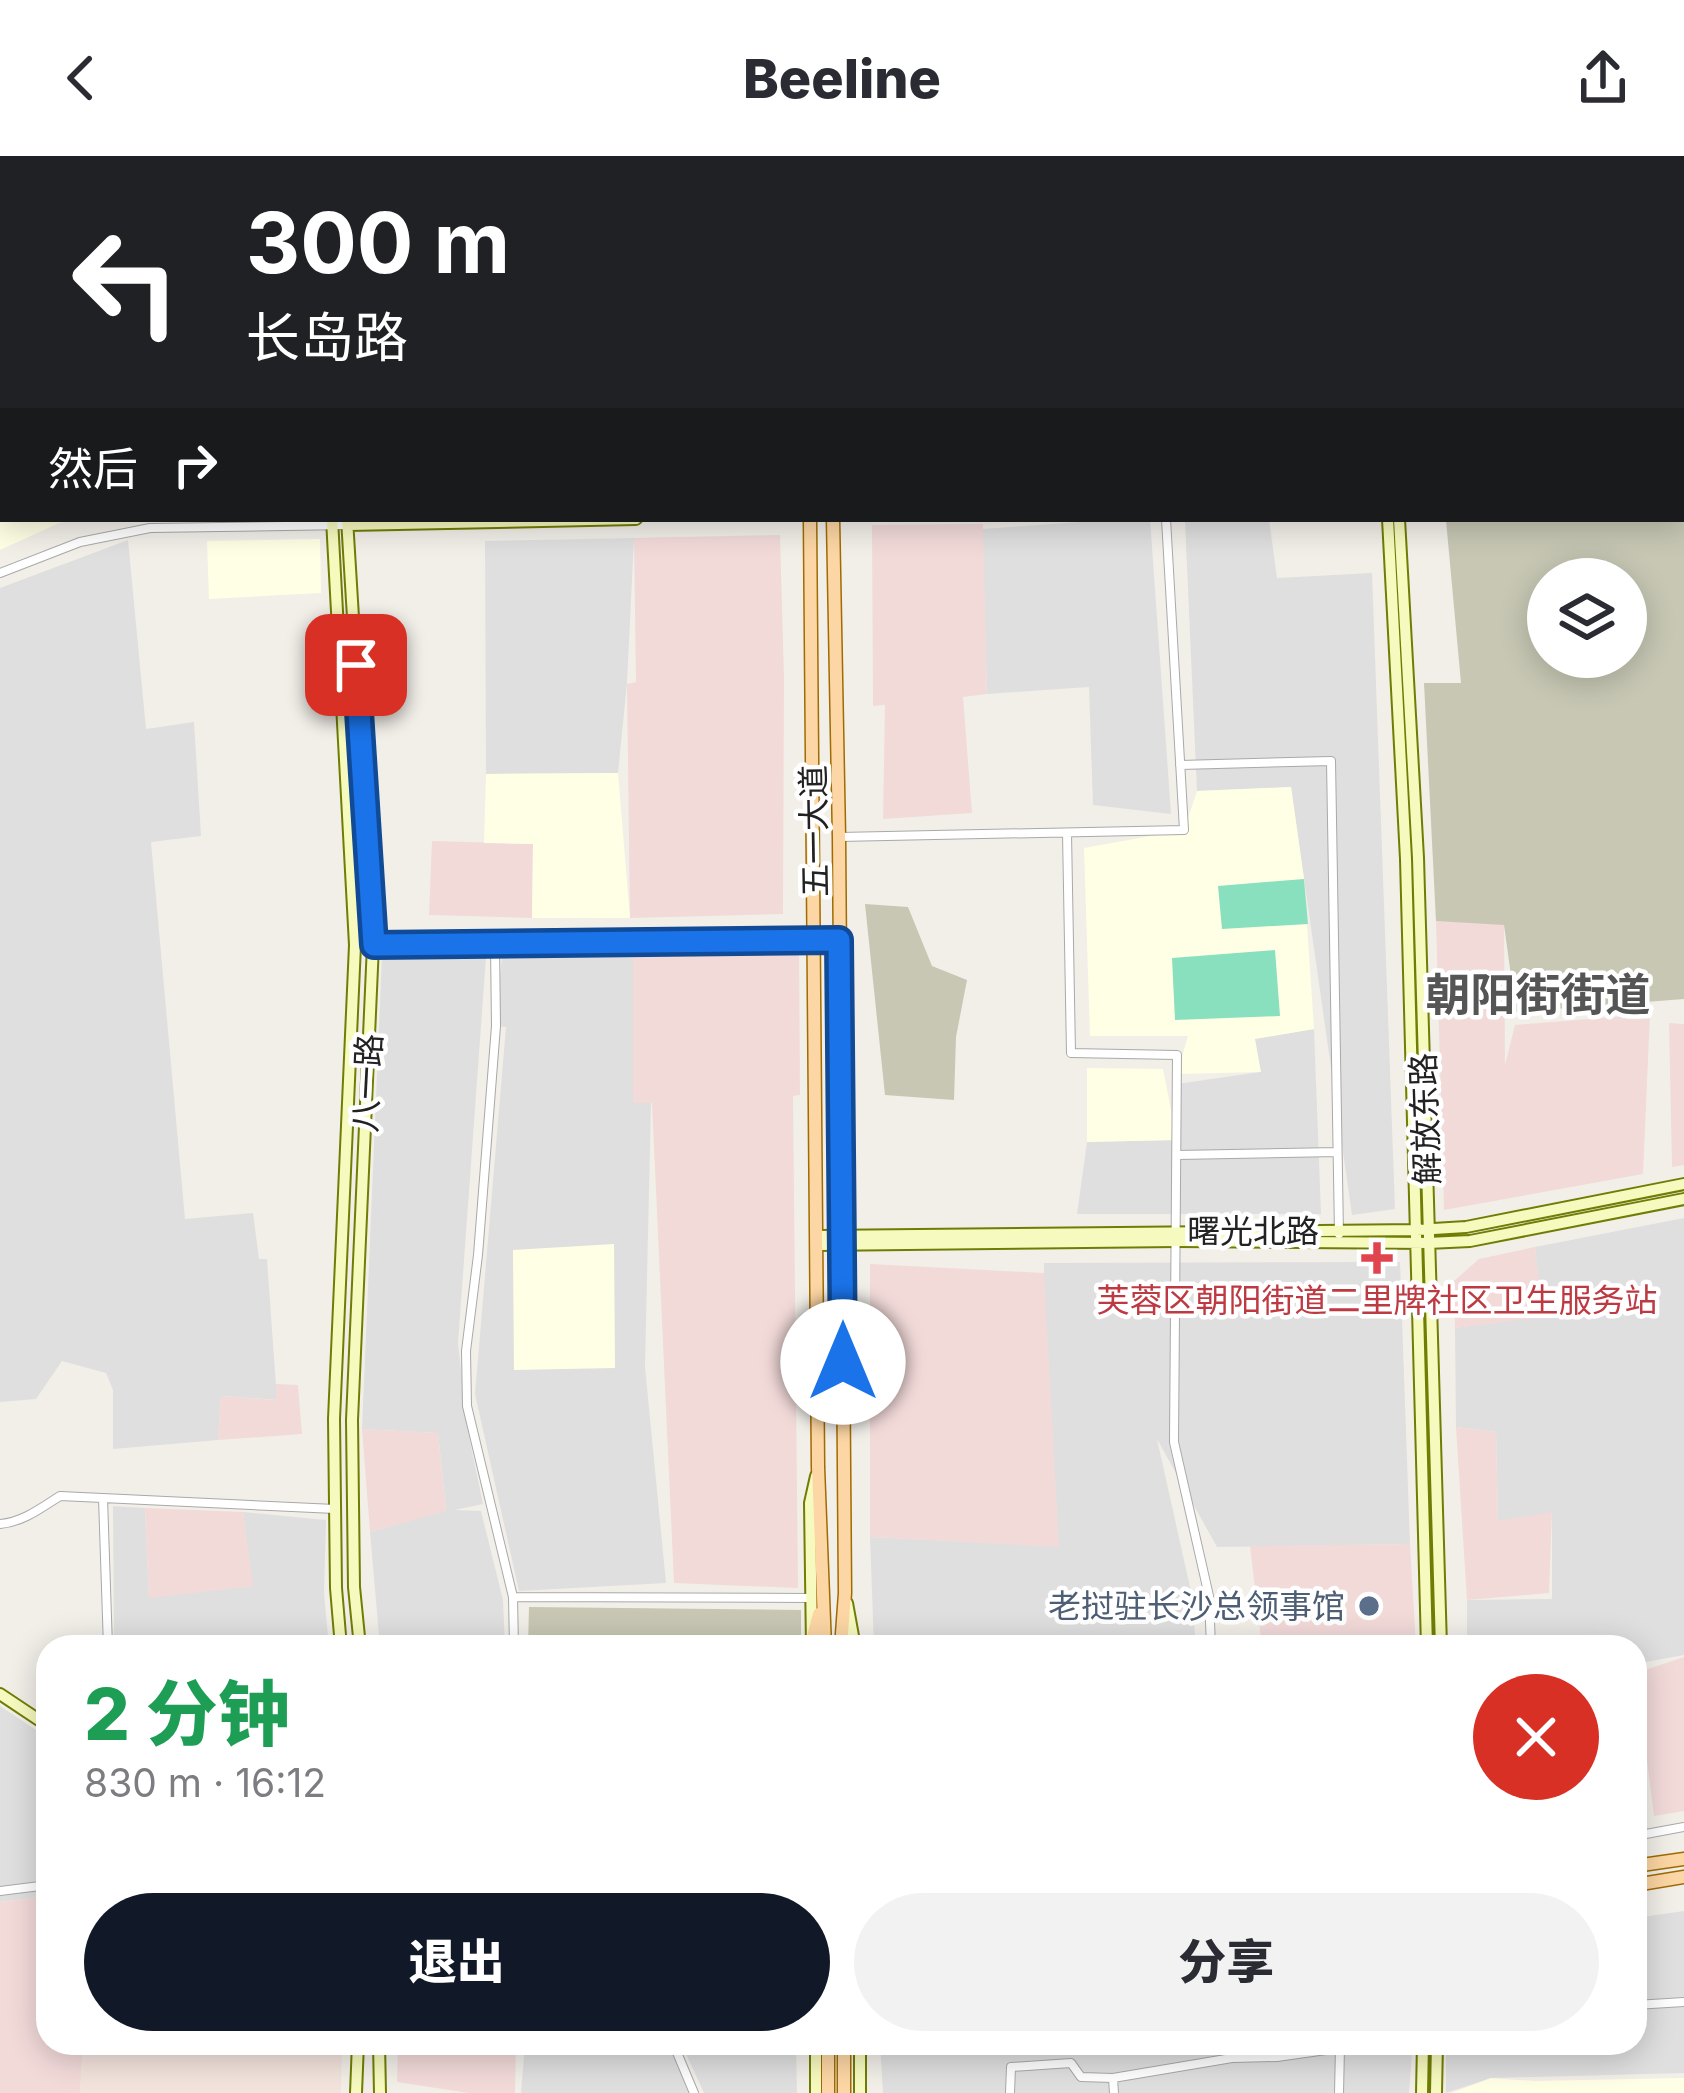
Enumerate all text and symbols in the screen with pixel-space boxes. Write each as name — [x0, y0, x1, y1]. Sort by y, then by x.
icon: back — [48, 45, 114, 111]
icon: share — [1570, 45, 1636, 111]
text: Beeline — [743, 46, 941, 111]
text: 300 m — [246, 192, 510, 293]
icon: left — [48, 204, 204, 360]
text: 长岛路 — [246, 305, 408, 370]
icon: right — [162, 432, 228, 498]
text: 然后 — [48, 441, 138, 496]
map controls — [1527, 558, 1647, 678]
button: layers — [1527, 558, 1647, 678]
pin — [305, 614, 407, 716]
icon: arrive — [323, 632, 389, 698]
street label: 五一大道 — [793, 765, 835, 897]
district label: 朝阳街街道 — [1425, 967, 1651, 1022]
street label: 八一路 — [344, 1033, 390, 1133]
street label: 解放东路 — [1403, 1052, 1447, 1186]
street label: 曙光北路 — [1187, 1211, 1319, 1251]
marker: 芙蓉区朝阳街道二里牌社区卫生服务站 — [1361, 1242, 1393, 1274]
place label: 芙蓉区朝阳街道二里牌社区卫生服务站 — [1097, 1280, 1658, 1320]
position arrow — [780, 1299, 906, 1425]
place label: 老挝驻长沙总领事馆 — [1048, 1586, 1345, 1626]
marker: 老挝驻长沙总领事馆 — [1356, 1593, 1382, 1619]
text: 2 分钟 — [84, 1670, 290, 1757]
button: close — [1473, 1674, 1599, 1800]
text: 830 m · 16:12 — [84, 1759, 326, 1806]
button: 退出 — [84, 1893, 830, 2031]
button: 分享 — [854, 1893, 1599, 2031]

